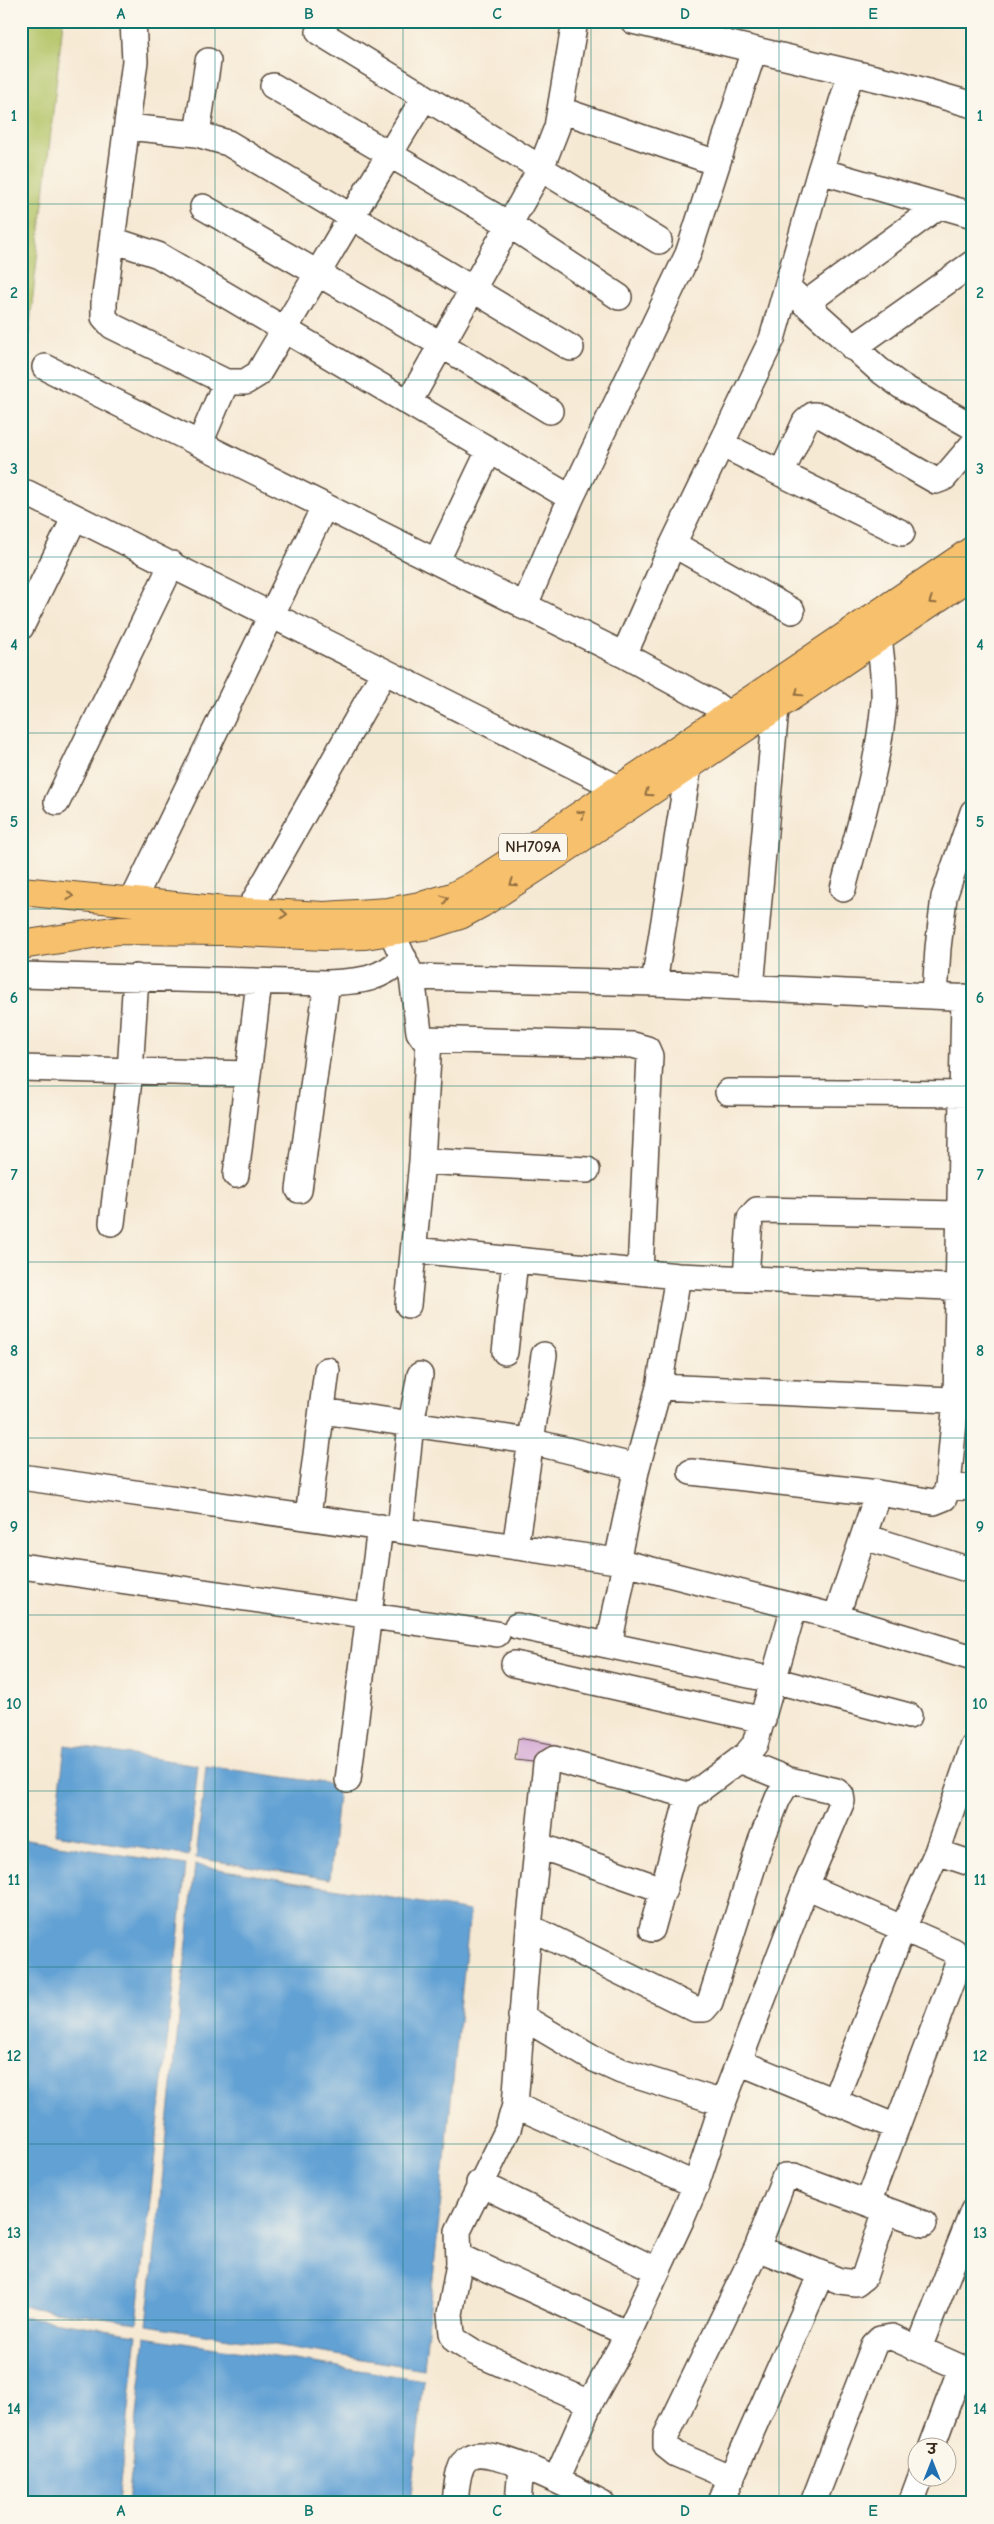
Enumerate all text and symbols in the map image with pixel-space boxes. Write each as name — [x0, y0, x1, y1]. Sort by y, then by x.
text: A — [117, 5, 126, 23]
text: B — [304, 5, 314, 23]
text: C — [492, 5, 502, 23]
text: D — [680, 5, 690, 23]
text: E — [868, 5, 878, 23]
text: 1 — [11, 107, 17, 125]
text: 1 — [977, 107, 983, 125]
text: 2 — [10, 284, 18, 302]
text: 2 — [976, 284, 984, 302]
text: 3 — [10, 460, 18, 478]
text: 3 — [976, 460, 984, 478]
one-way arrow — [928, 595, 938, 604]
text: 4 — [10, 636, 18, 654]
text: 4 — [976, 636, 984, 654]
one-way arrow — [794, 687, 804, 696]
one-way arrow — [645, 787, 654, 796]
one-way arrow — [577, 811, 586, 820]
text: 5 — [10, 813, 18, 831]
text: 5 — [976, 813, 984, 831]
road number: NH709A — [499, 834, 567, 860]
one-way arrow — [510, 877, 519, 886]
one-way arrow — [66, 890, 74, 901]
one-way arrow — [440, 895, 448, 905]
one-way arrow — [280, 909, 288, 920]
text: 6 — [10, 989, 18, 1007]
text: 6 — [976, 989, 984, 1007]
text: 7 — [10, 1166, 18, 1184]
text: 7 — [976, 1166, 984, 1184]
text: 8 — [10, 1342, 18, 1360]
text: 8 — [976, 1342, 984, 1360]
text: 9 — [10, 1518, 18, 1536]
text: 9 — [976, 1518, 984, 1536]
text: 10 — [6, 1695, 22, 1713]
text: 10 — [972, 1695, 988, 1713]
text: 11 — [8, 1871, 20, 1889]
text: 11 — [974, 1871, 986, 1889]
text: 12 — [7, 2047, 21, 2065]
text: 12 — [973, 2047, 987, 2065]
text: 13 — [7, 2224, 21, 2242]
text: 13 — [973, 2224, 987, 2242]
text: 14 — [7, 2400, 21, 2418]
text: 14 — [973, 2400, 987, 2418]
north arrow — [906, 2436, 956, 2486]
text: उ — [925, 2441, 938, 2458]
text: A — [117, 2502, 126, 2520]
text: B — [304, 2502, 314, 2520]
text: C — [492, 2502, 502, 2520]
text: D — [680, 2502, 690, 2520]
text: E — [868, 2502, 878, 2520]

